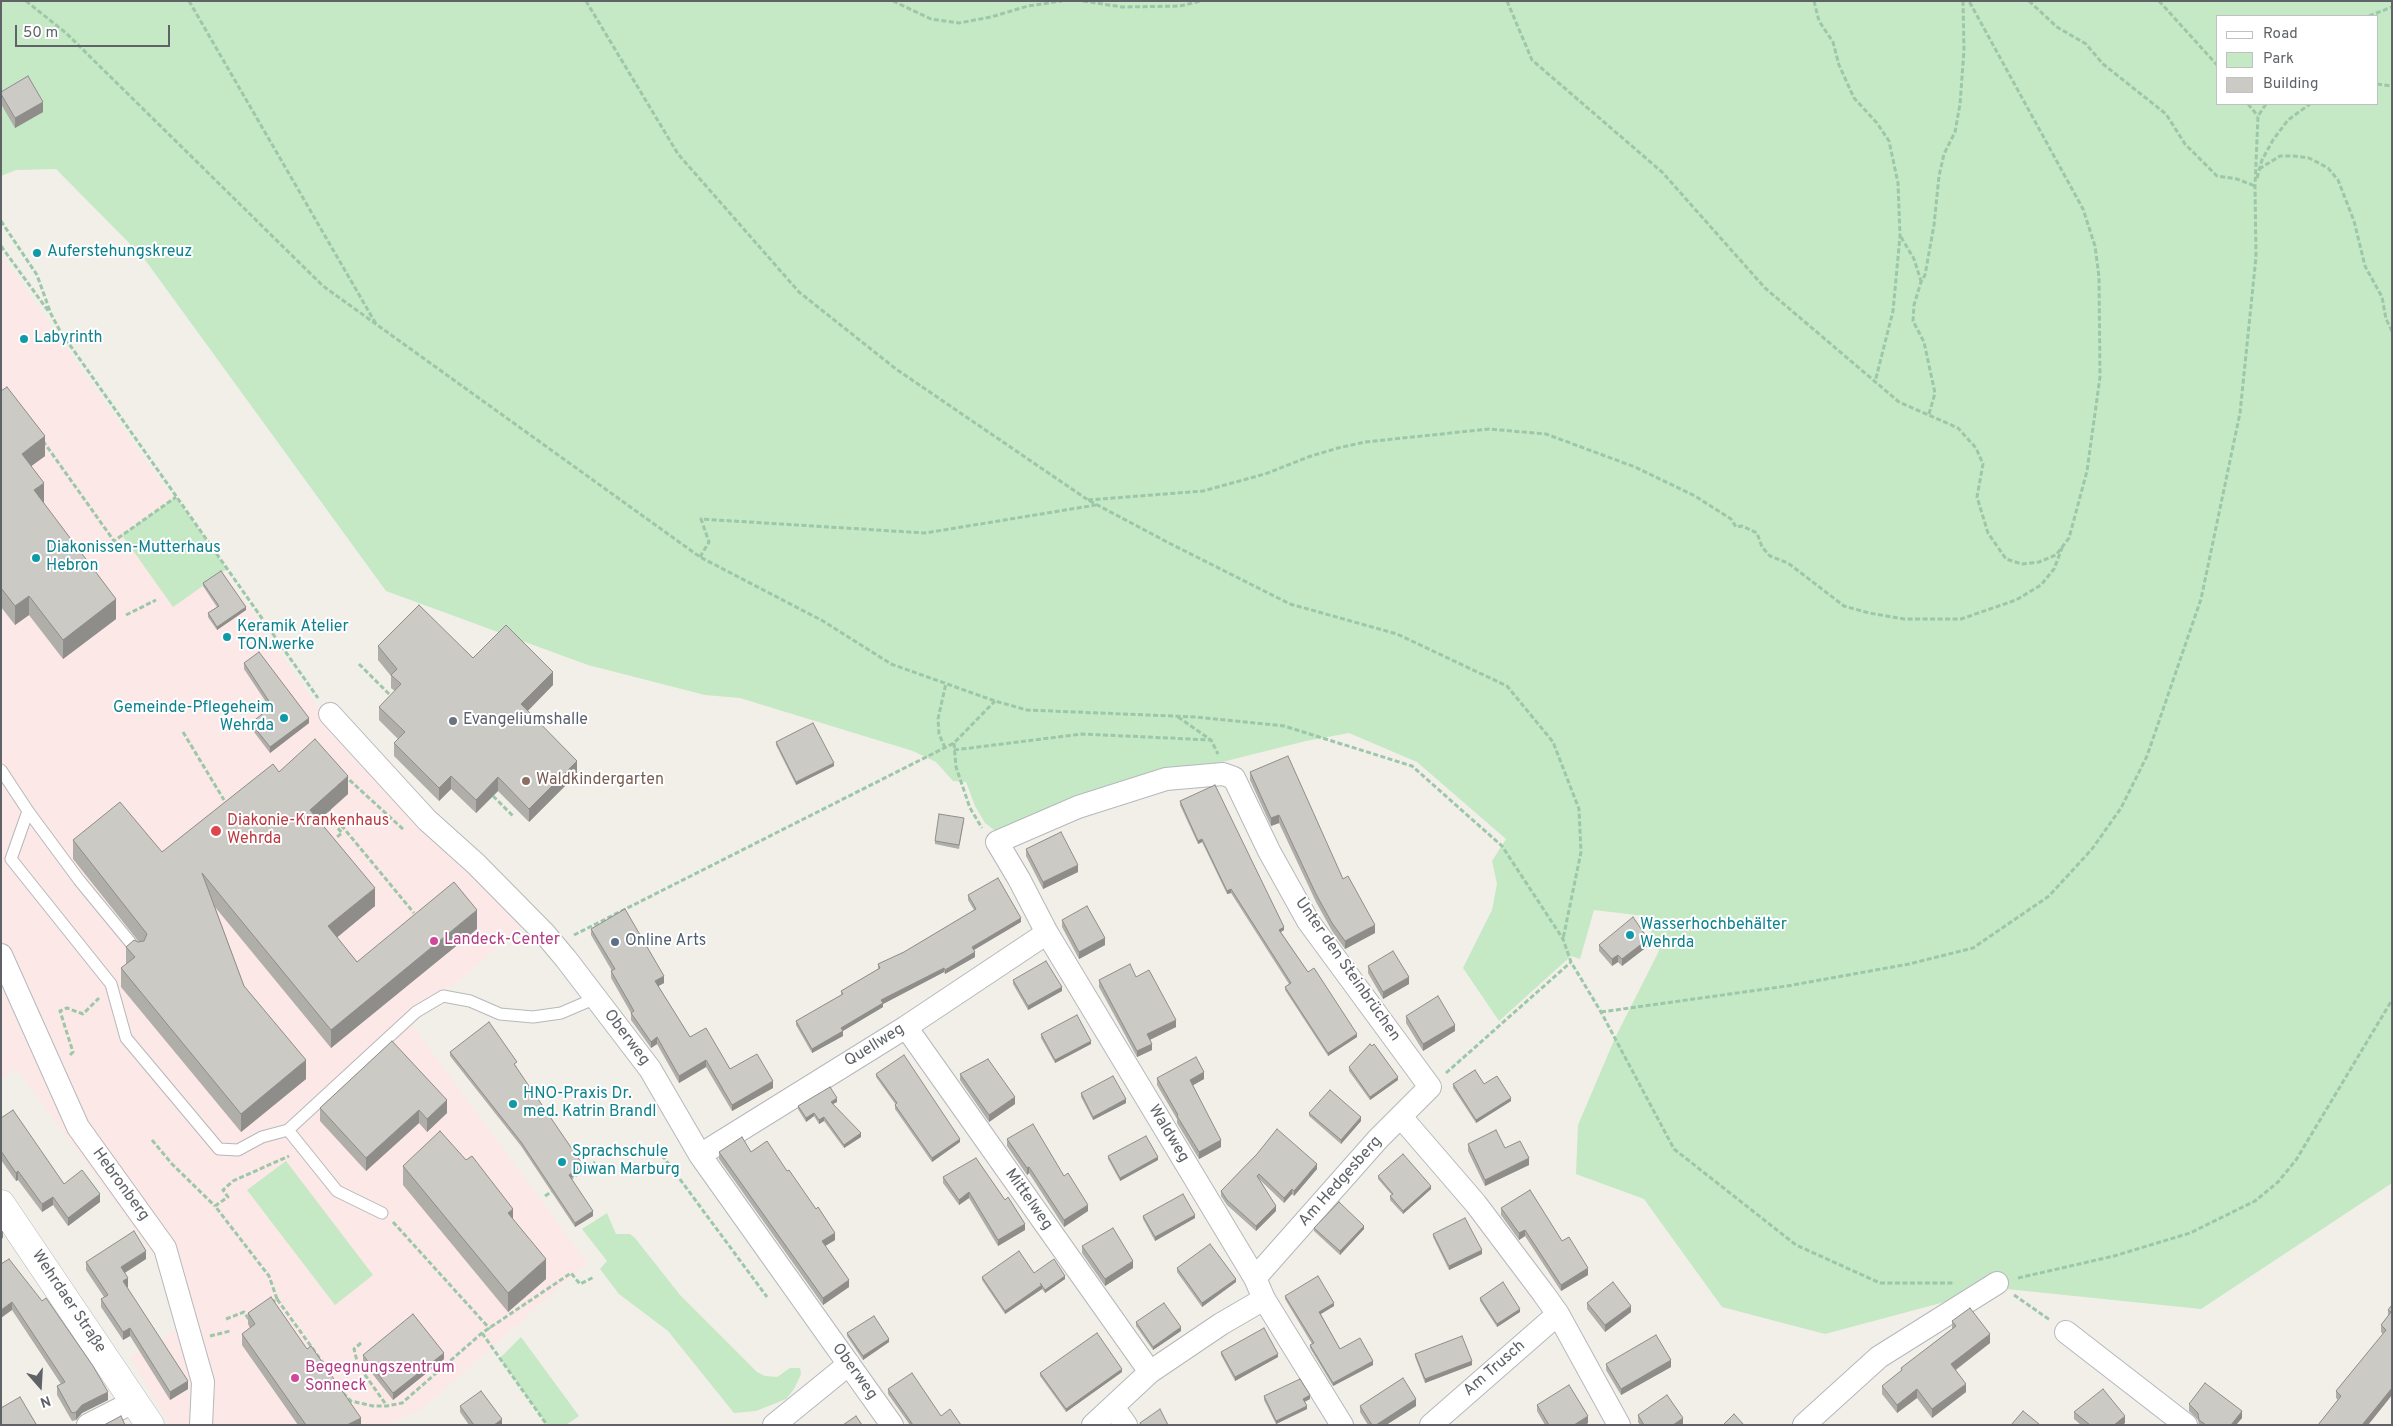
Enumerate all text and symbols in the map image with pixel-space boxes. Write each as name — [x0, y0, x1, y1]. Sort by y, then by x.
scale bar — [18, 15, 172, 47]
legend — [2216, 15, 2378, 105]
text: 50 m — [23, 24, 58, 43]
text: Road — [2263, 25, 2298, 44]
text: Park — [2263, 50, 2294, 69]
text: Building — [2263, 75, 2318, 94]
place label: Auferstehungskreuz — [47, 243, 192, 263]
marker: Auferstehungskreuz — [31, 247, 43, 259]
place label: Labyrinth — [34, 329, 103, 349]
marker: Labyrinth — [18, 333, 30, 345]
place label: Diakonissen-Mutterhaus Hebron — [46, 539, 221, 577]
marker: Diakonissen-Mutterhaus Hebron — [30, 552, 42, 564]
place label: Keramik Atelier TON.werke — [237, 618, 349, 656]
marker: Keramik Atelier TON.werke — [221, 631, 233, 643]
place label: Gemeinde-Pflegeheim Wehrda — [113, 699, 274, 737]
place label: Evangeliumshalle — [463, 711, 588, 731]
marker: Gemeinde-Pflegeheim Wehrda — [278, 712, 290, 724]
marker: Evangeliumshalle — [447, 715, 459, 727]
place label: Waldkindergarten — [536, 771, 664, 791]
marker: Waldkindergarten — [520, 775, 532, 787]
place label: Diakonie-Krankenhaus Wehrda — [227, 812, 389, 850]
marker: Diakonie-Krankenhaus Wehrda — [209, 824, 223, 838]
street label: Unter den Steinbrüchen — [1290, 894, 1404, 1046]
place label: Wasserhochbehälter Wehrda — [1640, 916, 1787, 954]
marker: Wasserhochbehälter Wehrda — [1624, 929, 1636, 941]
place label: Landeck-Center — [444, 931, 560, 951]
place label: Online Arts — [625, 932, 706, 952]
marker: Landeck-Center — [428, 935, 440, 947]
marker: Online Arts — [609, 936, 621, 948]
street label: Oberweg — [599, 1006, 653, 1070]
street label: Quellweg — [842, 1020, 908, 1072]
place label: HNO-Praxis Dr. med. Katrin Brandl — [523, 1085, 656, 1123]
marker: HNO-Praxis Dr. med. Katrin Brandl — [507, 1098, 519, 1110]
street label: Waldweg — [1143, 1102, 1193, 1166]
street label: Am Hedgesberg — [1295, 1133, 1387, 1231]
place label: Sprachschule Diwan Marburg — [572, 1143, 680, 1181]
street label: Hebronberg — [87, 1145, 153, 1225]
marker: Sprachschule Diwan Marburg — [556, 1156, 568, 1168]
street label: Mittelweg — [1000, 1166, 1056, 1234]
street label: Wehrdaer Straße — [27, 1247, 109, 1357]
street label: Am Trusch — [1460, 1337, 1530, 1401]
street label: Oberweg — [827, 1340, 881, 1404]
place label: Begegnungszentrum Sonneck — [305, 1359, 455, 1397]
north arrow — [15, 1361, 65, 1411]
marker: Begegnungszentrum Sonneck — [289, 1372, 301, 1384]
text: N — [38, 1391, 53, 1410]

